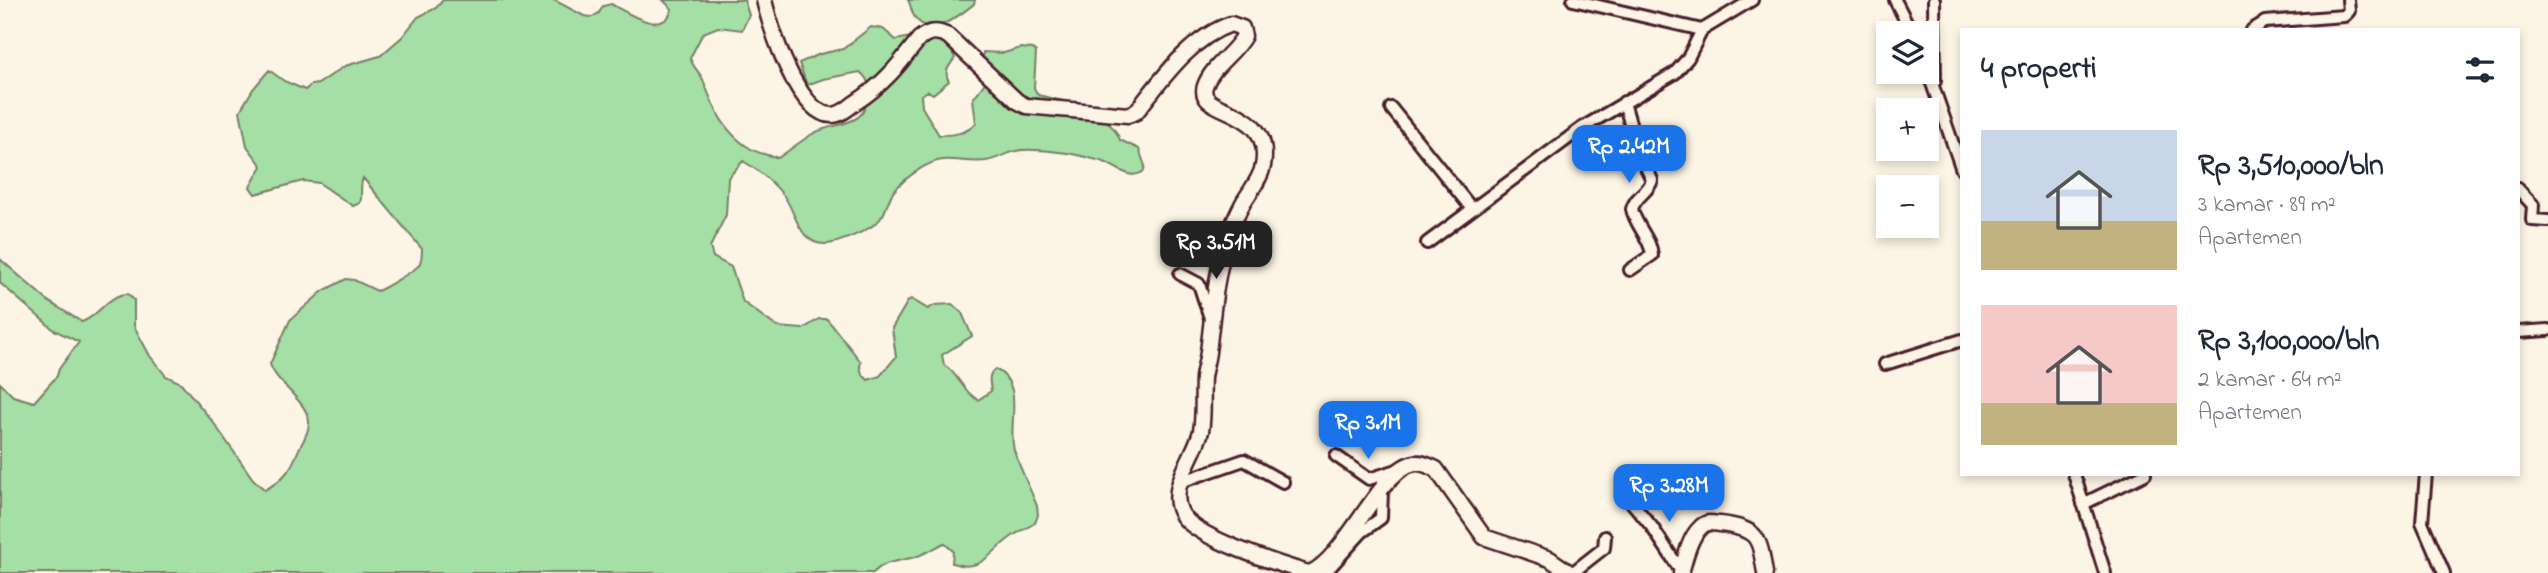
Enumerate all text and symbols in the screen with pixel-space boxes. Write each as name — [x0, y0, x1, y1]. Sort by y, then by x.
map controls — [1876, 21, 1939, 238]
button: layers — [1876, 21, 1939, 84]
text: 4 properti — [1981, 48, 2097, 92]
icon: filters — [2461, 51, 2499, 89]
button: + — [1876, 98, 1939, 161]
pin: Rp 2.42M — [1557, 125, 1701, 185]
text: Rp 2.42M — [1588, 131, 1670, 164]
text: Rp 3,510,000/bln — [2198, 145, 2384, 189]
icon: home — [2037, 158, 2121, 242]
button: − — [1876, 175, 1939, 238]
text: 3 kamar · 89 m² — [2198, 189, 2336, 222]
pin: Rp 3.51M — [1144, 222, 1288, 281]
text: Apartemen — [2198, 222, 2302, 255]
text: Rp 3.51M — [1176, 227, 1256, 260]
text: Rp 3,100,000/bln — [2198, 320, 2380, 364]
icon: home — [2037, 333, 2121, 417]
text: 2 kamar · 64 m² — [2198, 364, 2342, 397]
text: Apartemen — [2198, 397, 2302, 430]
pin: Rp 3.1M — [1303, 402, 1433, 461]
text: Rp 3.1M — [1335, 407, 1401, 440]
pin: Rp 3.28M — [1597, 464, 1741, 524]
text: Rp 3.28M — [1629, 470, 1709, 503]

